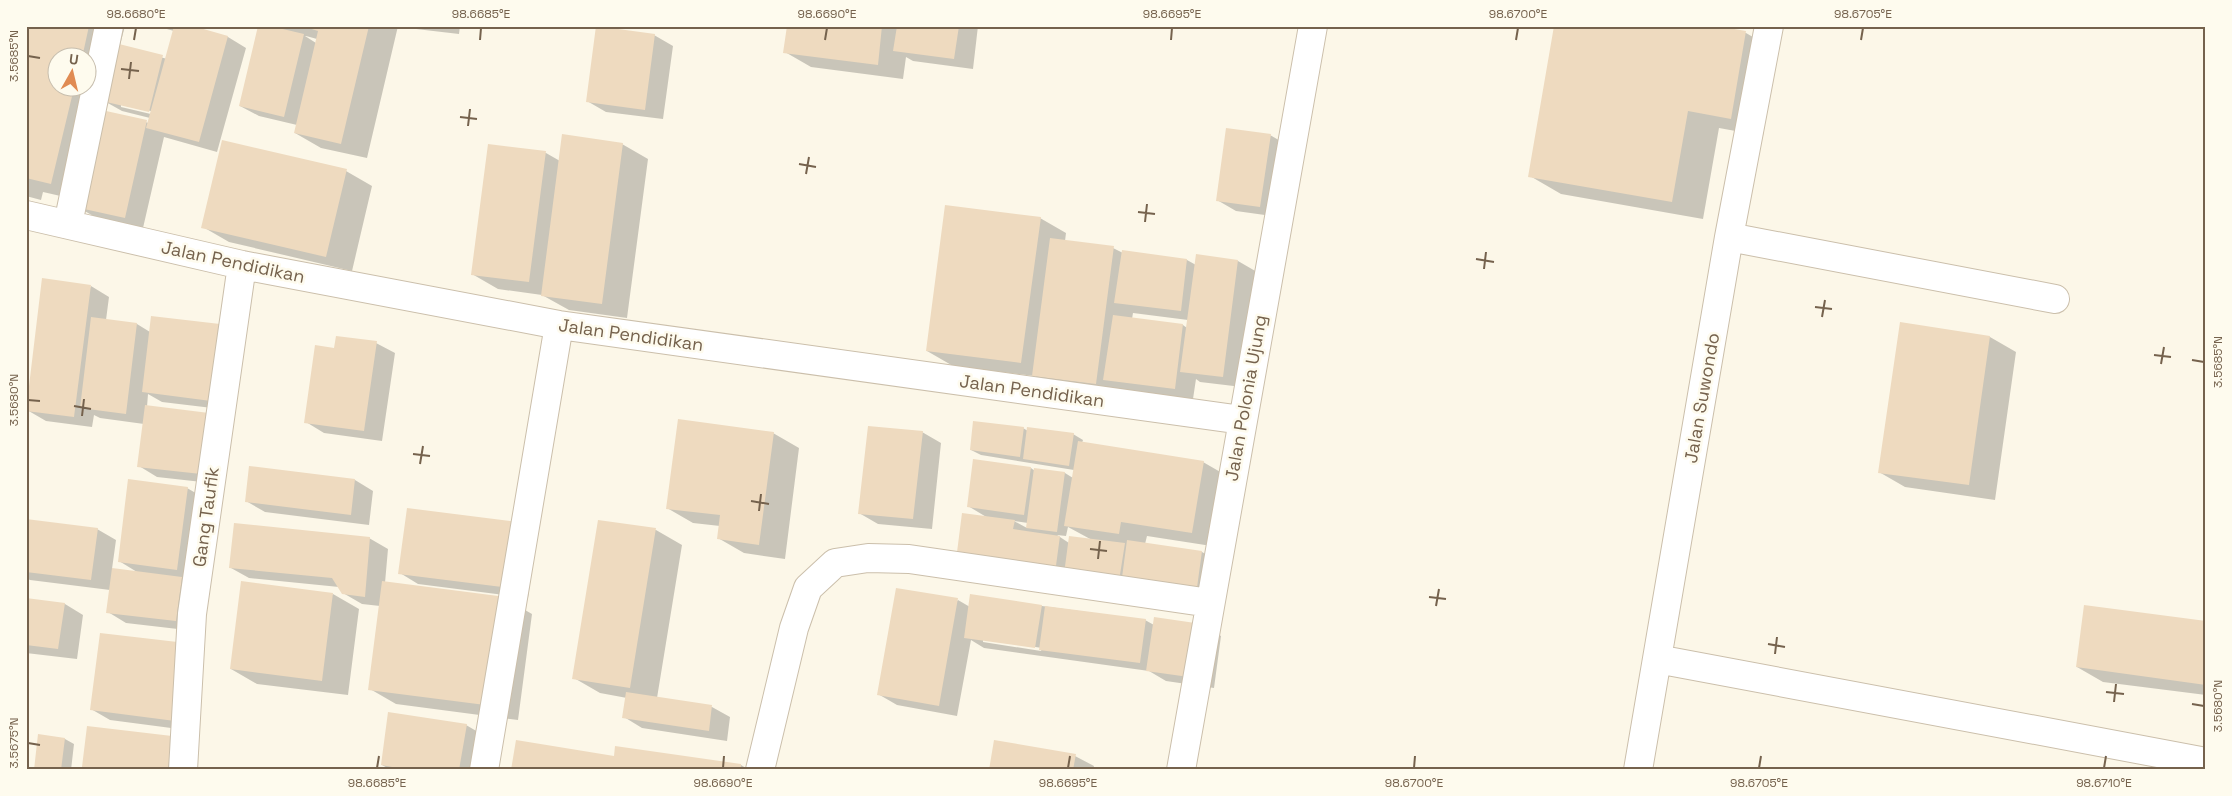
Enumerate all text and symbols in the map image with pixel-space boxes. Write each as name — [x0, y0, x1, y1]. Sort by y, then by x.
text: 98.6680°E — [107, 6, 166, 22]
text: 98.6685°E — [452, 6, 510, 22]
text: 98.6690°E — [798, 6, 857, 22]
text: 98.6695°E — [1143, 6, 1201, 22]
text: 98.6700°E — [1489, 6, 1547, 22]
text: 98.6705°E — [1834, 6, 1892, 22]
text: 3.5685°N — [6, 30, 22, 82]
north arrow — [48, 48, 98, 98]
text: U — [68, 50, 80, 69]
street label: Jalan Pendidikan — [159, 235, 307, 288]
street label: Jalan Pendidikan — [557, 313, 705, 356]
street label: Jalan Polonia Ujung — [1220, 313, 1271, 483]
street label: Jalan Suwondo — [1679, 331, 1724, 465]
text: 3.5685°N — [2210, 336, 2226, 388]
street label: Jalan Pendidikan — [958, 369, 1106, 412]
text: 3.5680°N — [6, 374, 22, 426]
street label: Gang Taufik — [187, 465, 224, 568]
text: 3.5680°N — [2210, 680, 2226, 732]
text: 3.5675°N — [6, 717, 22, 769]
text: 98.6685°E — [348, 775, 406, 791]
text: 98.6690°E — [694, 775, 753, 791]
text: 98.6695°E — [1039, 775, 1097, 791]
text: 98.6700°E — [1385, 775, 1443, 791]
text: 98.6705°E — [1730, 775, 1788, 791]
text: 98.6710°E — [2076, 775, 2132, 791]

